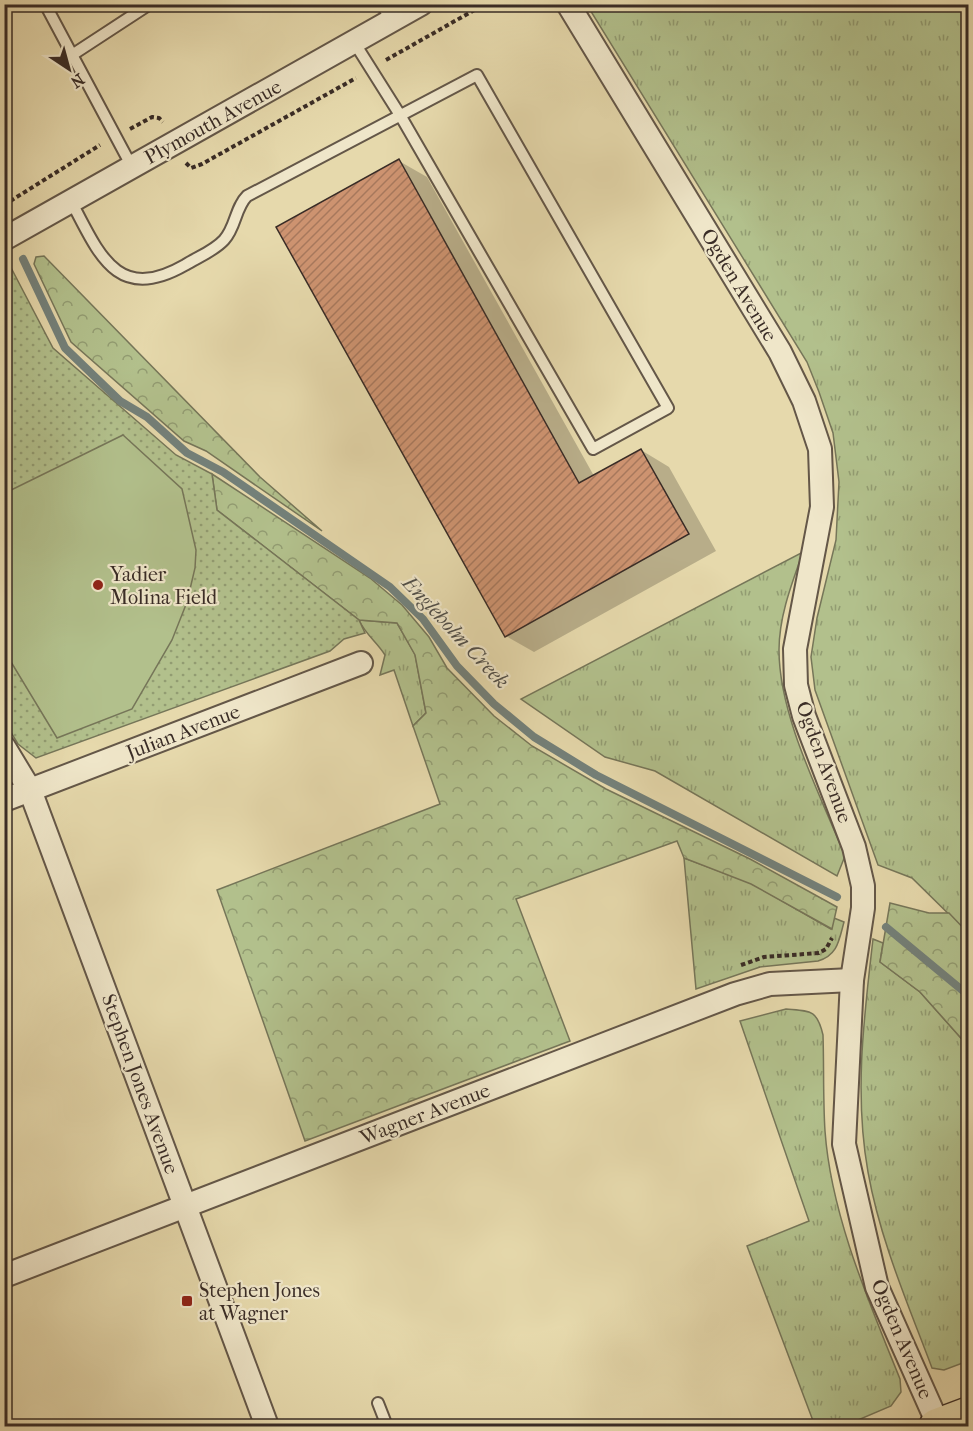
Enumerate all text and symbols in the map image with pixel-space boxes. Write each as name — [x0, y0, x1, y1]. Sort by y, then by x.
north arrow — [39, 39, 99, 99]
text: N — [66, 69, 88, 92]
street label: Plymouth Avenue — [141, 75, 285, 169]
street label: Ogden Avenue — [696, 224, 782, 346]
place label: Yadier Molina Field — [109, 563, 218, 609]
water label: Engleholm Creek — [396, 569, 514, 693]
marker: Yadier Molina Field — [91, 578, 105, 592]
street label: Ogden Avenue — [791, 698, 857, 826]
street label: Julian Avenue — [121, 700, 243, 765]
street label: Stephen Jones Avenue — [97, 991, 183, 1177]
street label: Wagner Avenue — [356, 1079, 493, 1150]
street label: Ogden Avenue — [866, 1276, 938, 1402]
place label: Stephen Jones at Wagner — [199, 1279, 320, 1325]
marker: Stephen Jones at Wagner — [180, 1294, 194, 1308]

